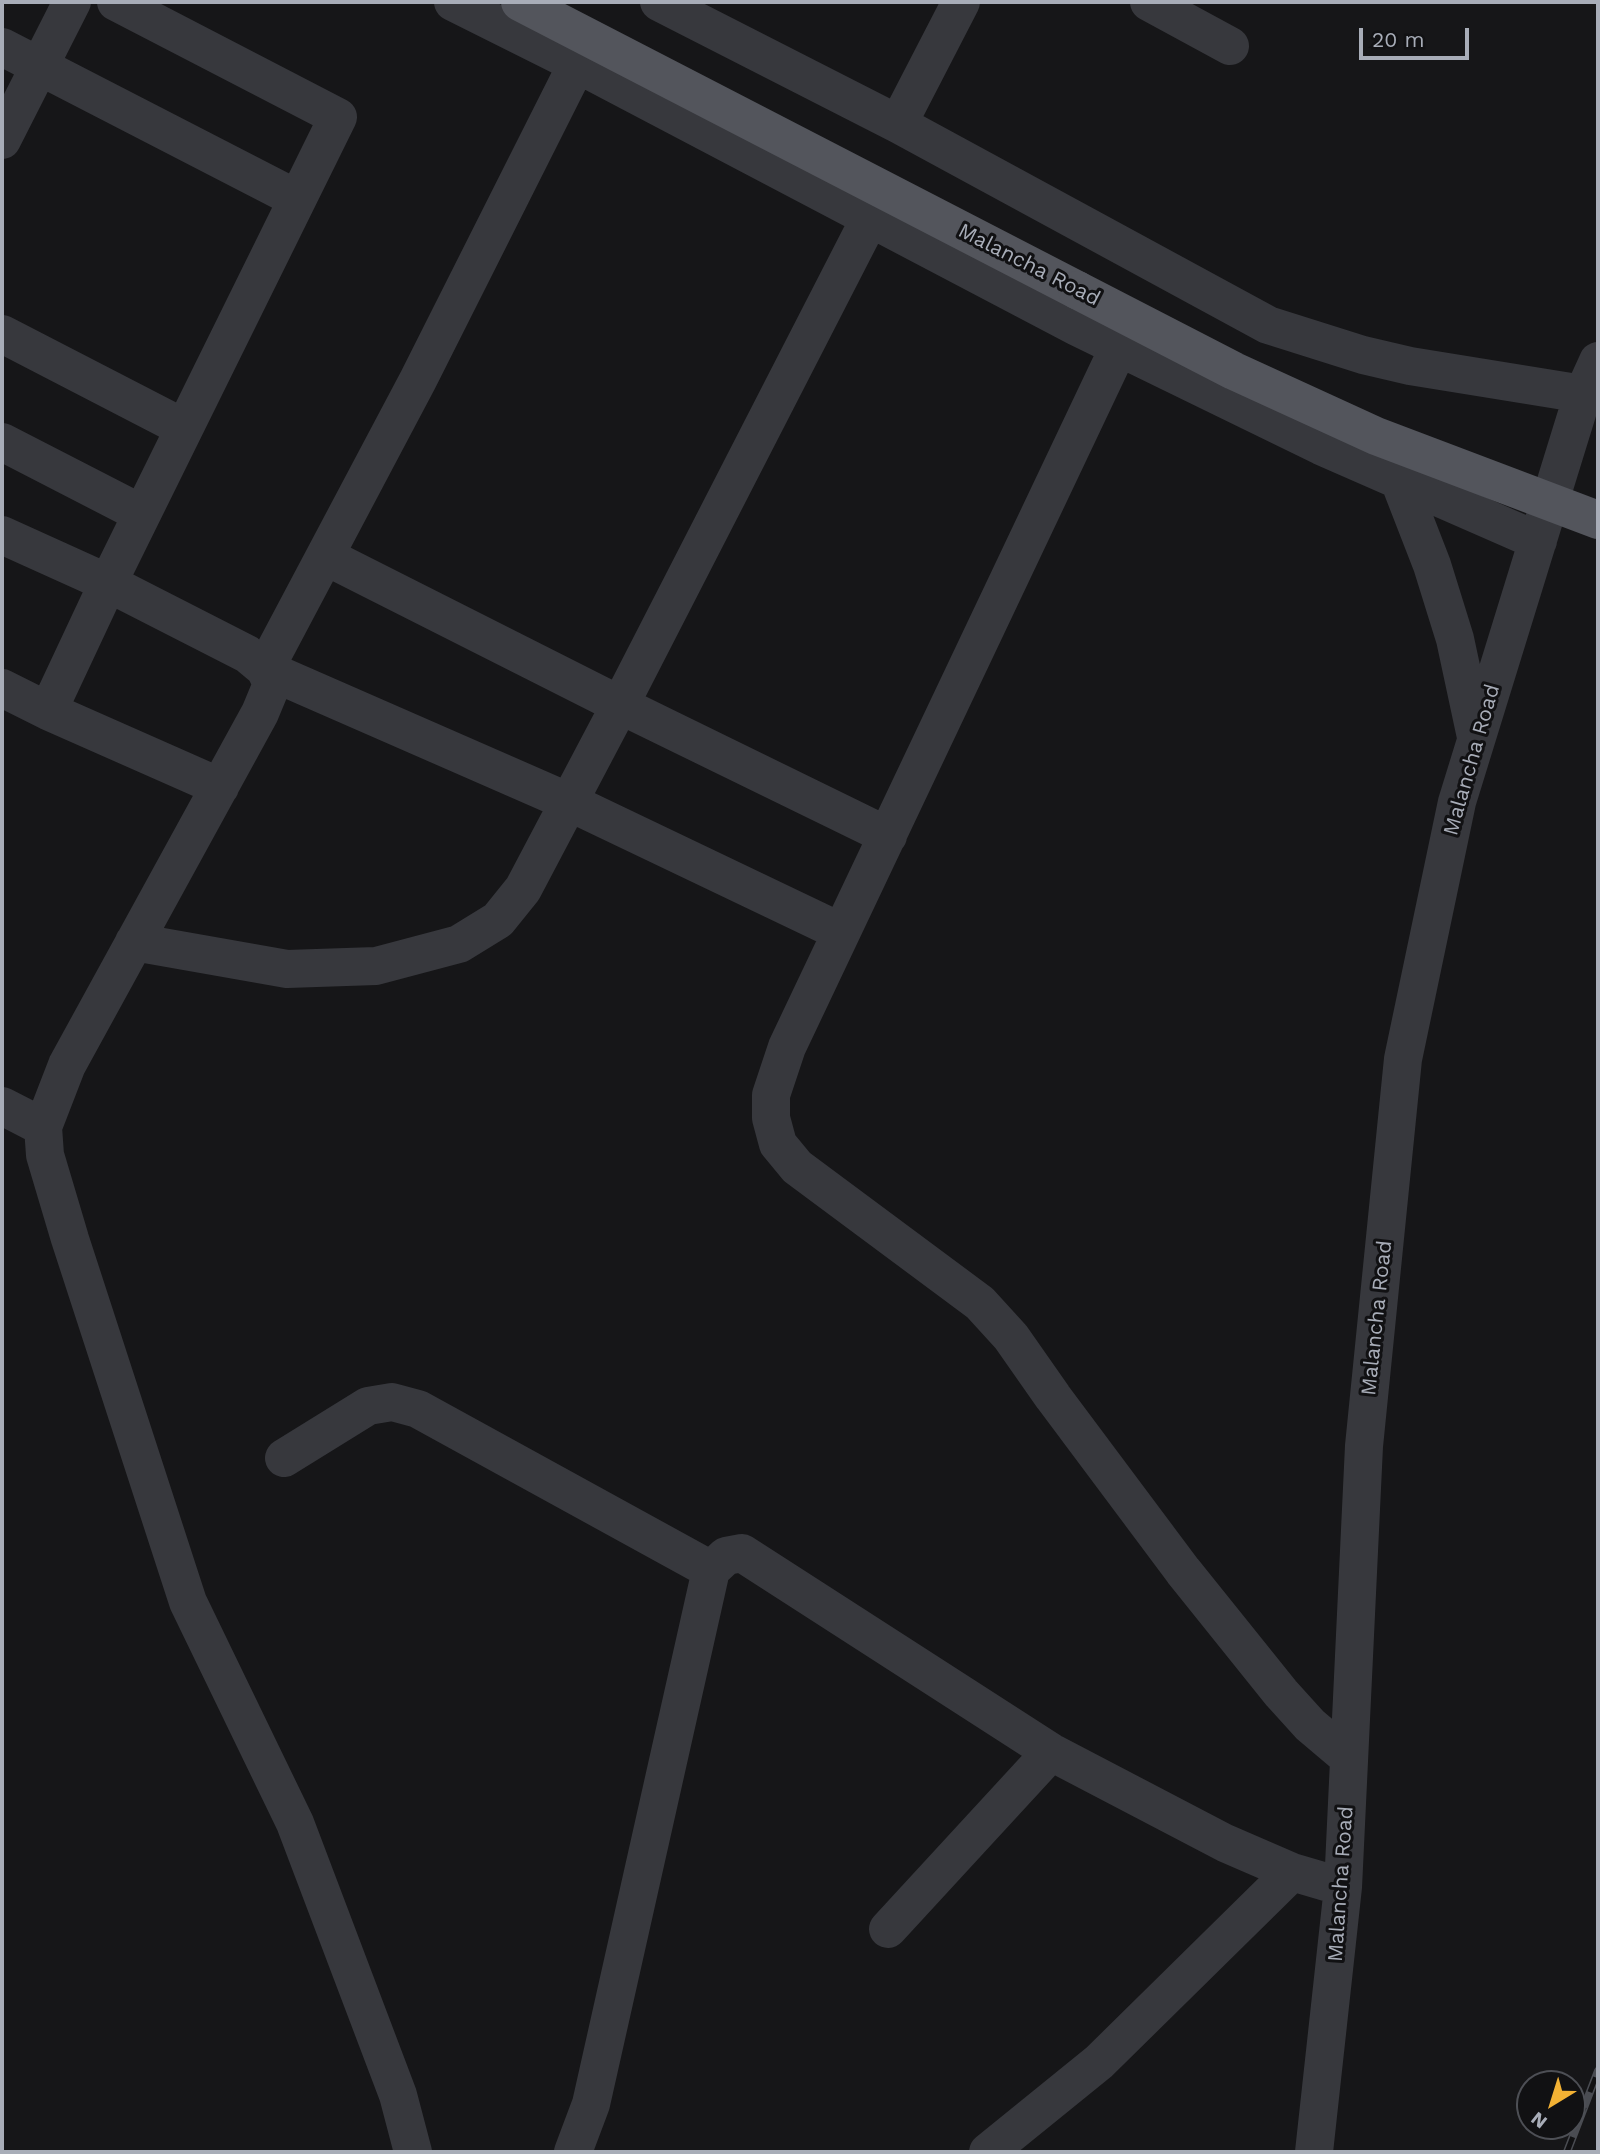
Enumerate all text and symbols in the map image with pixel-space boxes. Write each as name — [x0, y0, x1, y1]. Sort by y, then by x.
scale bar — [1362, 14, 1472, 58]
text: 20 m — [1372, 27, 1424, 52]
street label: Malancha Road — [954, 218, 1104, 312]
street label: Malancha Road — [1438, 682, 1506, 838]
street label: Malancha Road — [1356, 1239, 1398, 1397]
street label: Malancha Road — [1323, 1805, 1359, 1963]
north arrow — [1516, 2070, 1586, 2140]
text: N — [1526, 2107, 1552, 2134]

